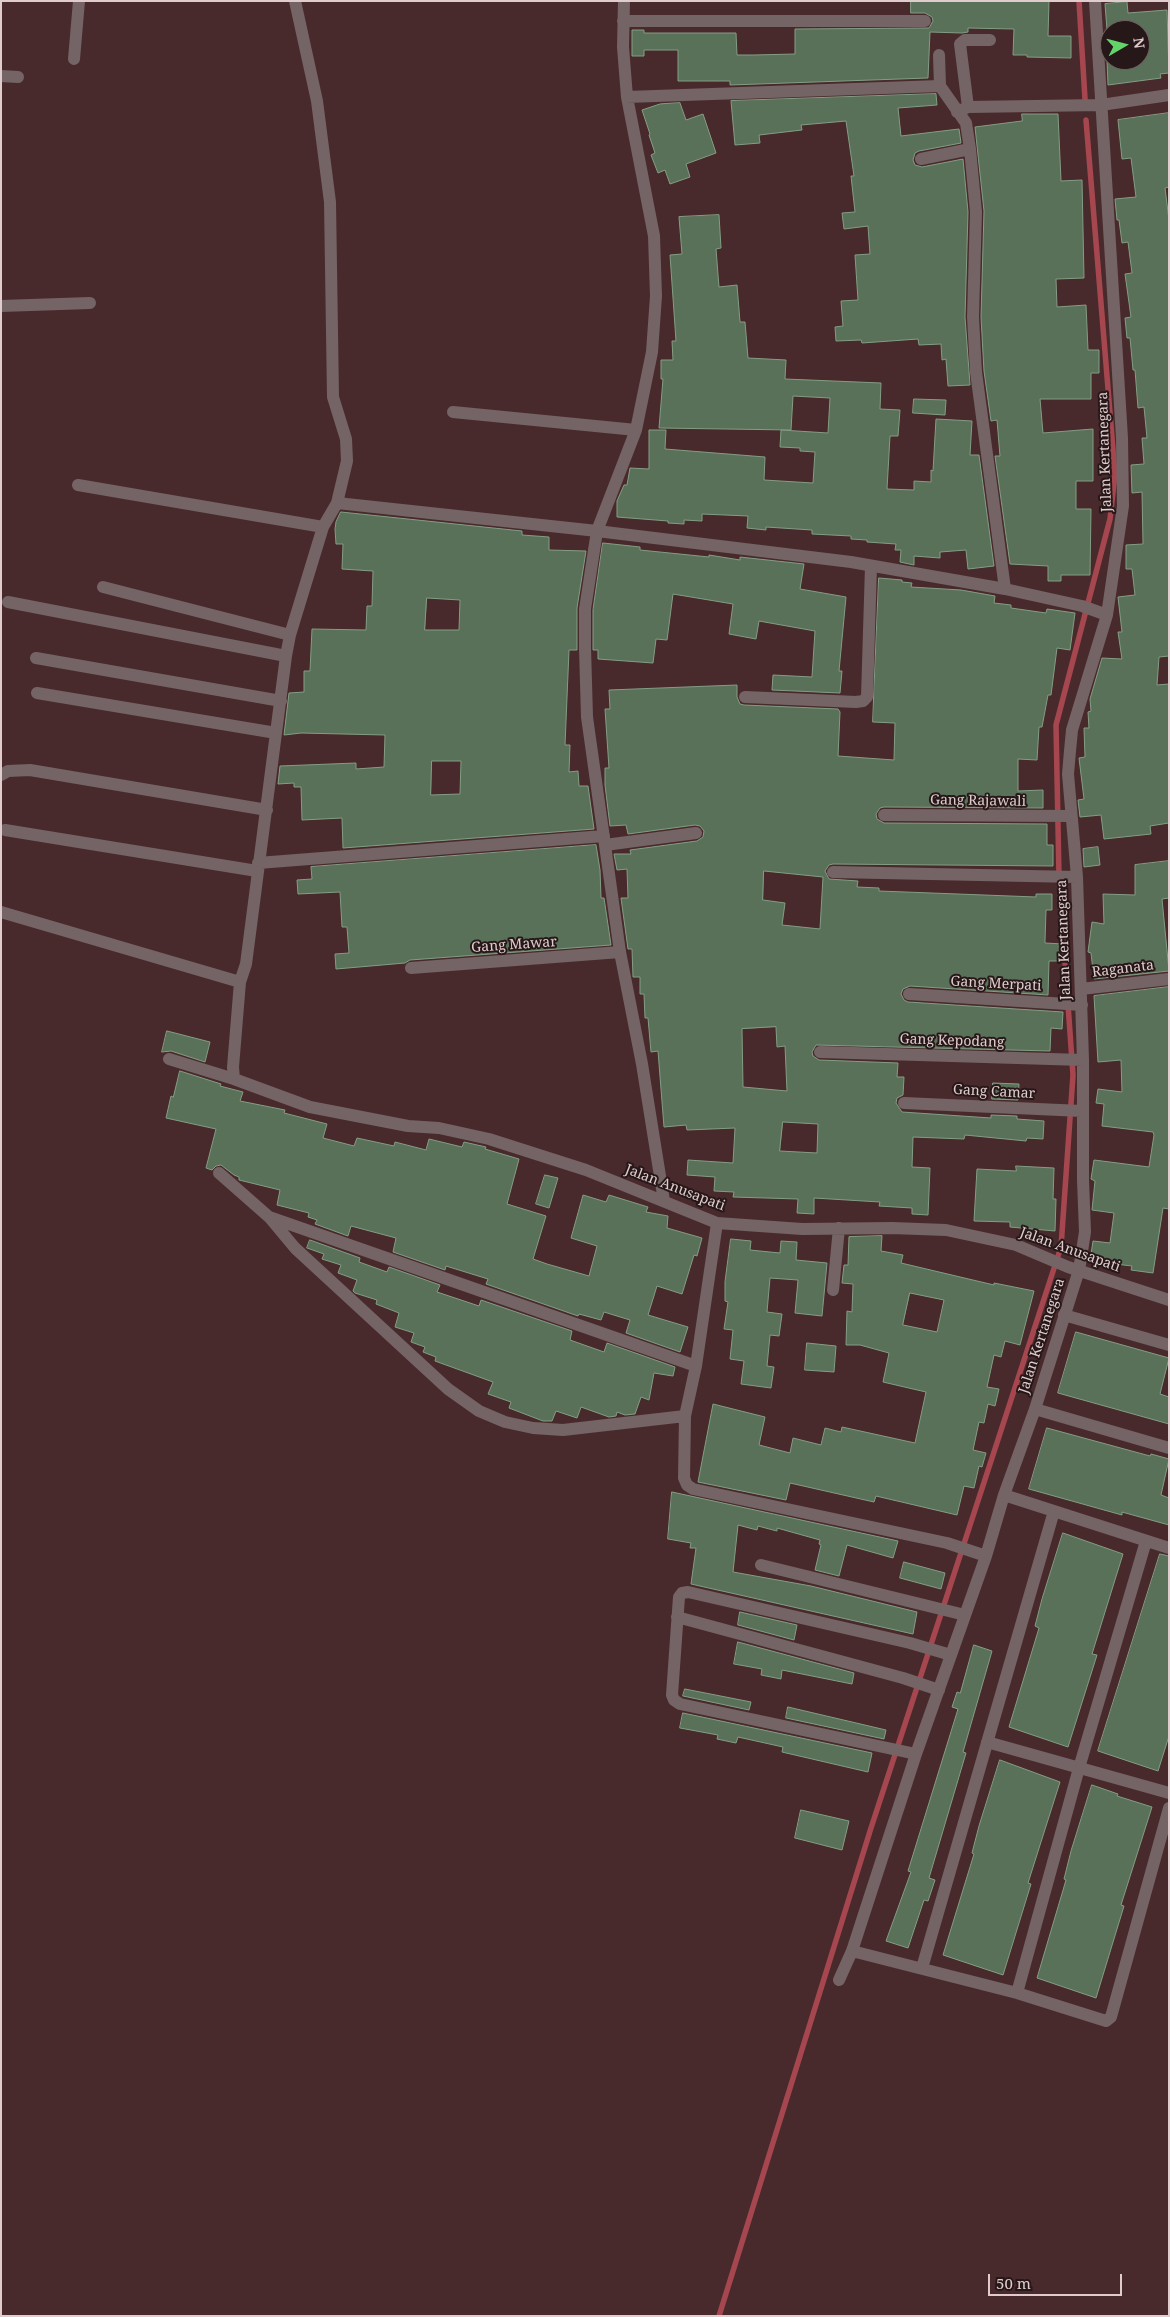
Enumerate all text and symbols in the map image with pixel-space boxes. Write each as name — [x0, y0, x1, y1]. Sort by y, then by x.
north arrow — [1100, 20, 1150, 70]
text: N — [1129, 36, 1150, 50]
street label: Jalan Kertanegara — [1095, 392, 1115, 512]
street label: Gang Rajawali — [930, 792, 1026, 810]
street label: Jalan Kertanegara — [1054, 880, 1074, 1000]
street label: Gang Mawar — [471, 934, 557, 956]
street label: Raganata — [1091, 957, 1155, 981]
street label: Gang Merpati — [950, 973, 1042, 995]
street label: Gang Kepodang — [899, 1031, 1005, 1051]
street label: Gang Camar — [952, 1081, 1036, 1103]
street label: Jalan Anusapati — [623, 1161, 727, 1215]
street label: Jalan Anusapati — [1017, 1224, 1123, 1276]
street label: Jalan Kertanegara — [1015, 1276, 1069, 1396]
scale bar — [990, 2264, 1124, 2296]
text: 50 m — [996, 2273, 1031, 2293]

